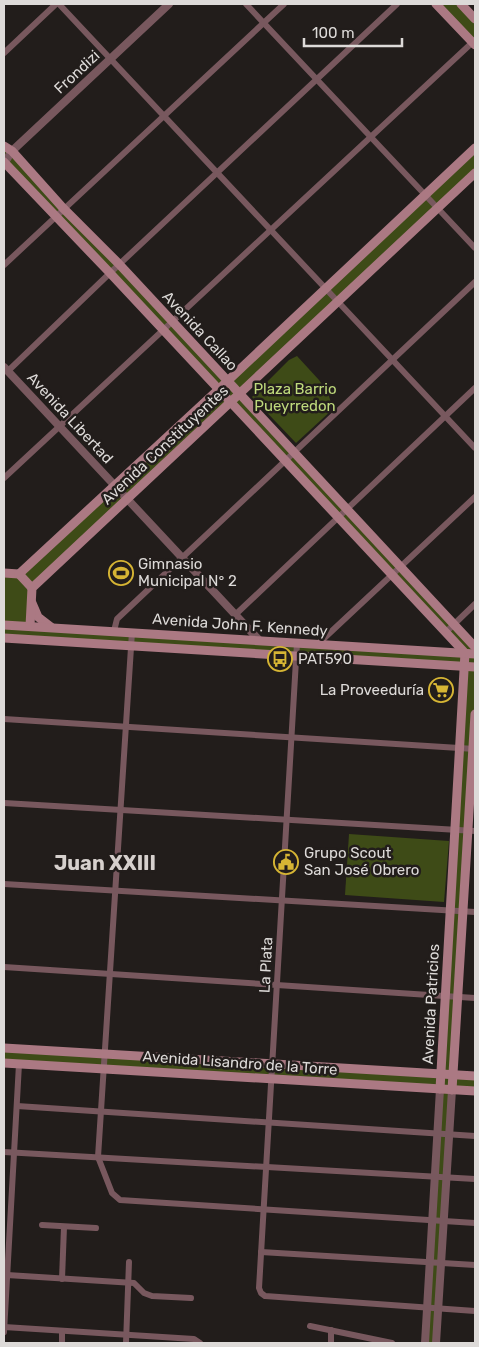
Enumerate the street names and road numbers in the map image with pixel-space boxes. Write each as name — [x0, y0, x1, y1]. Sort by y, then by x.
street label: Frondizi — [51, 46, 103, 98]
street label: Avenida Callao — [159, 288, 241, 374]
street label: Avenida Libertad — [23, 369, 117, 467]
street label: Avenida Constituyentes — [98, 381, 232, 508]
street label: Avenida John F. Kennedy — [152, 610, 328, 640]
street label: La Plata — [256, 937, 276, 993]
street label: Avenida Patricios — [419, 943, 443, 1065]
street label: Avenida Lisandro de la Torre — [142, 1047, 338, 1079]

